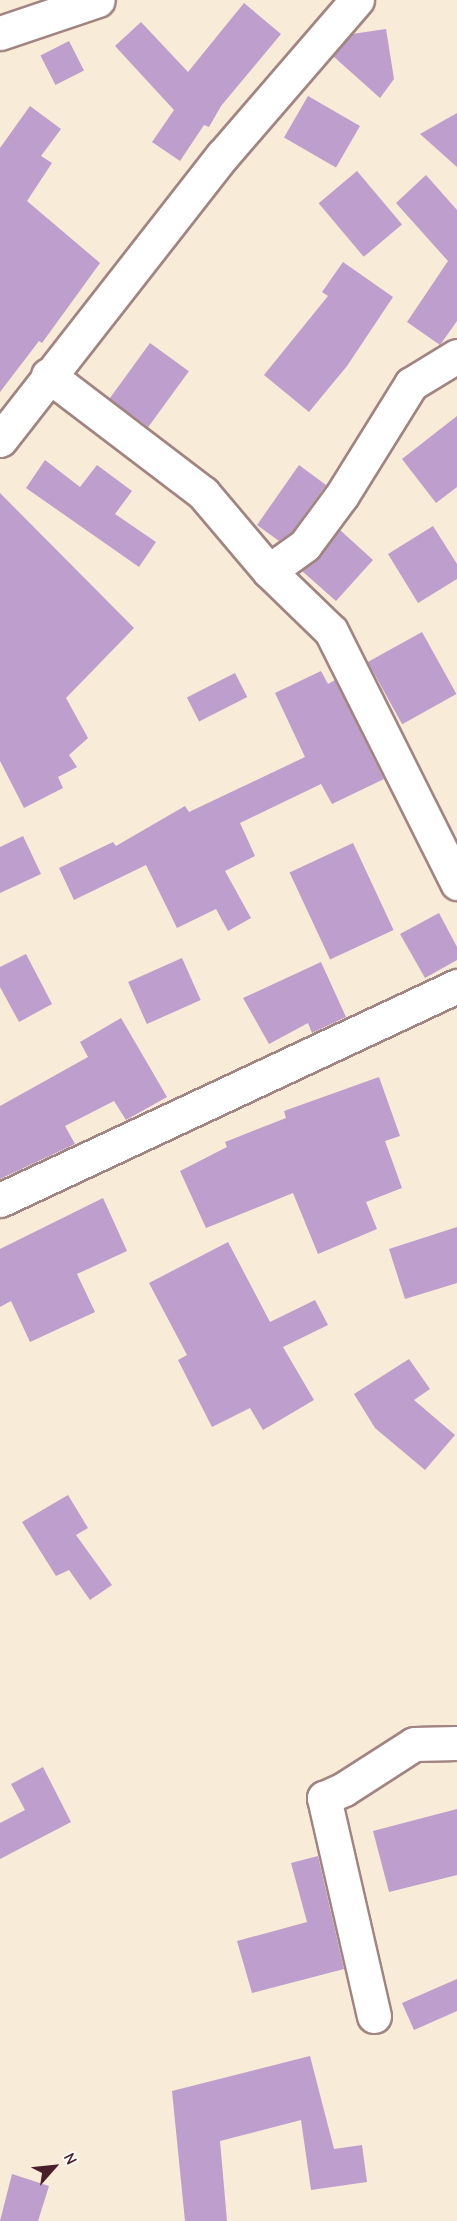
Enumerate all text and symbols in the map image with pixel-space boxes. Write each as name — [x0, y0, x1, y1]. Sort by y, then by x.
north arrow — [24, 2137, 84, 2197]
text: N — [60, 2150, 80, 2168]

